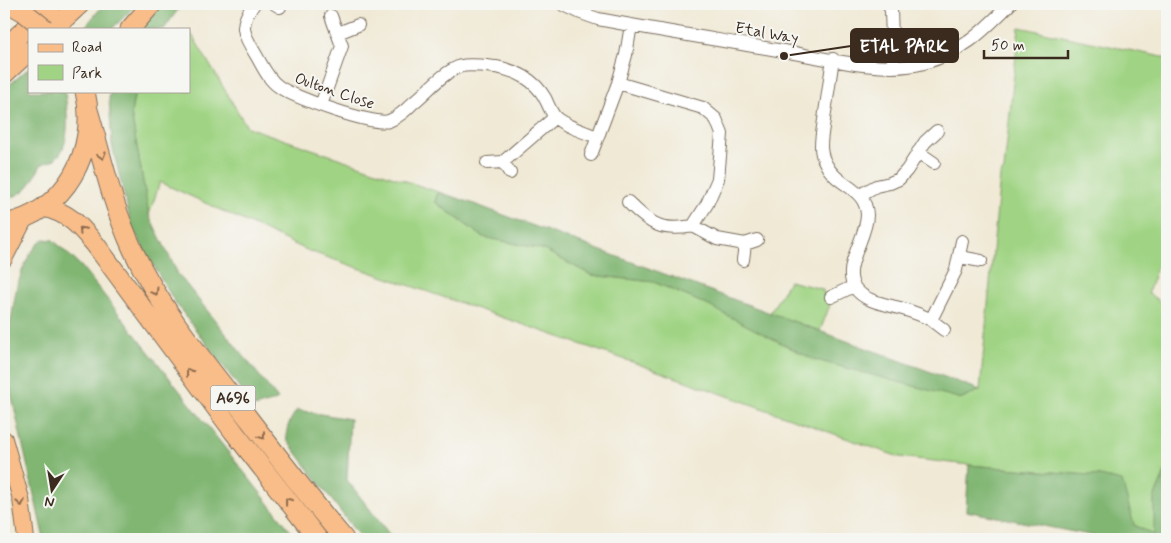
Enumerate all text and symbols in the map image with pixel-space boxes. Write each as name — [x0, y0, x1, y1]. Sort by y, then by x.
street label: Etal Way — [734, 18, 800, 49]
legend — [28, 28, 190, 92]
scale bar — [984, 28, 1067, 60]
callout: ETAL PARK — [851, 29, 958, 62]
text: ETAL PARK — [859, 35, 949, 59]
text: 50 m — [991, 36, 1025, 56]
text: Road — [72, 38, 102, 58]
text: Park — [72, 64, 102, 84]
street label: Oulton Close — [292, 68, 377, 115]
one-way arrow — [96, 152, 106, 160]
one-way arrow — [79, 227, 88, 236]
one-way arrow — [149, 286, 159, 295]
one-way arrow — [186, 369, 194, 378]
road number: A696 — [210, 386, 256, 410]
one-way arrow — [257, 430, 265, 439]
north arrow — [28, 466, 78, 516]
text: N — [43, 492, 56, 512]
one-way arrow — [15, 498, 25, 507]
one-way arrow — [285, 498, 293, 507]

